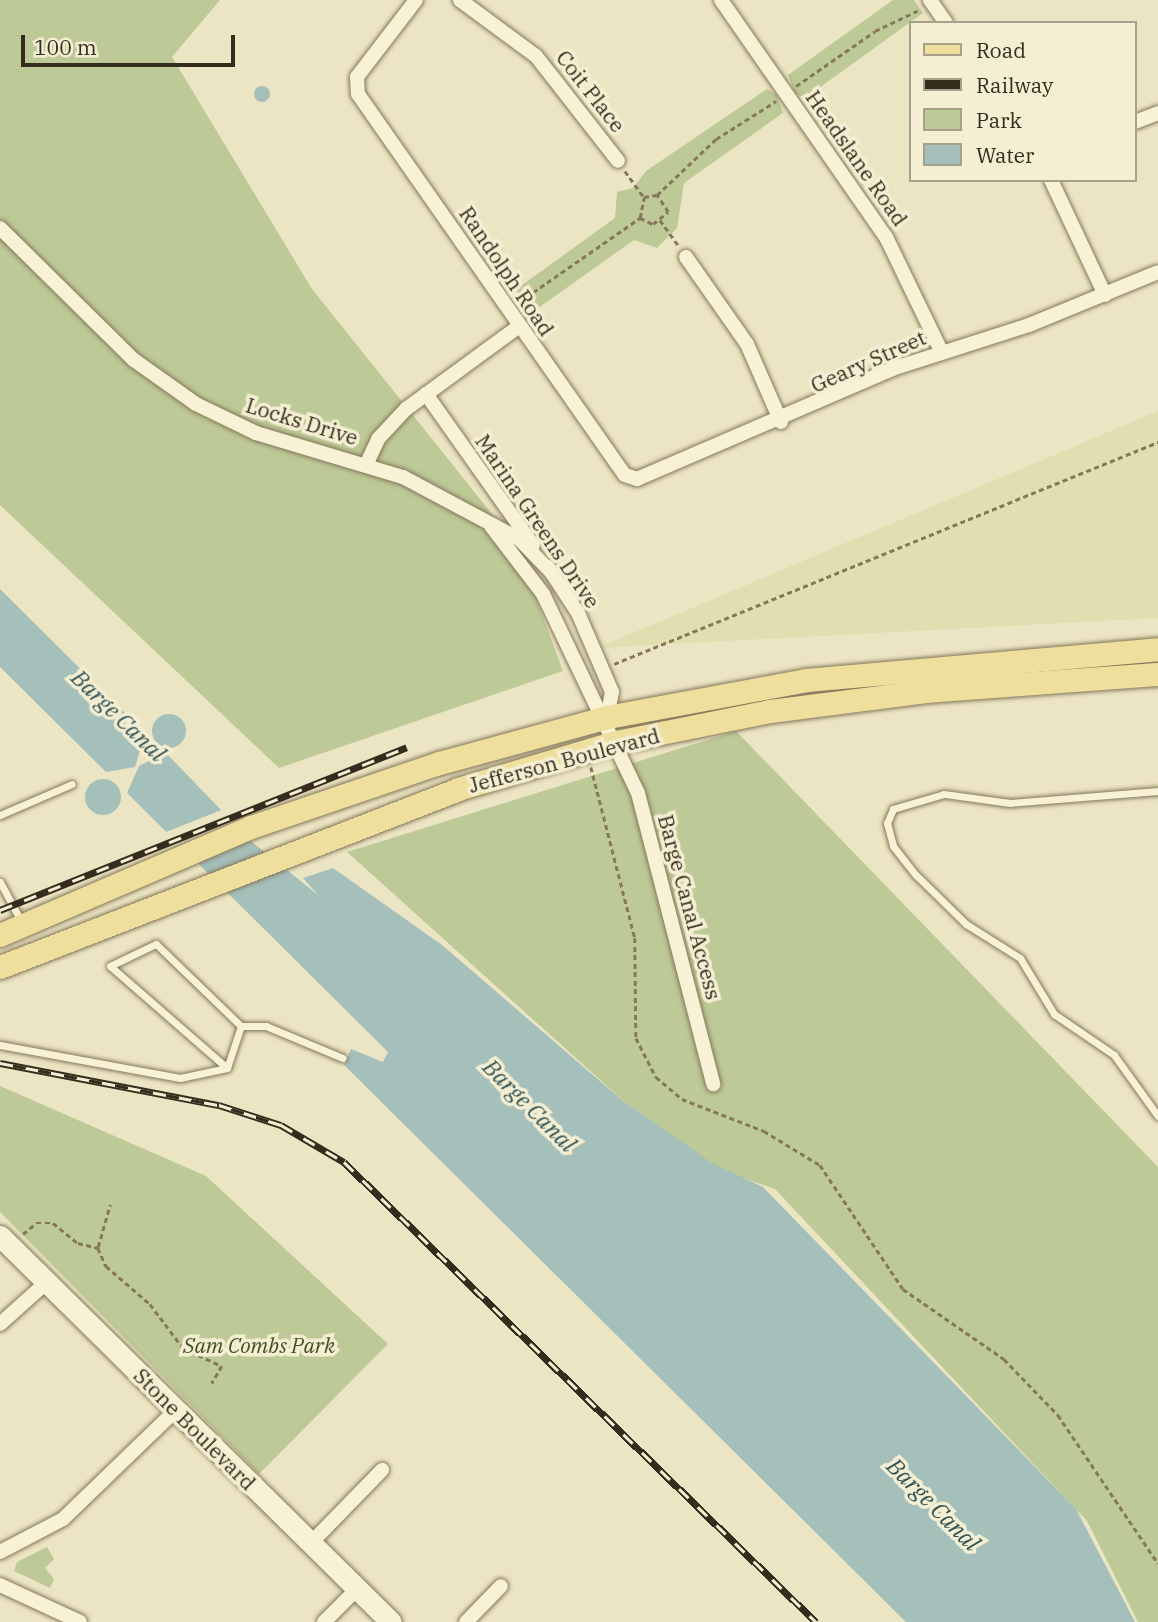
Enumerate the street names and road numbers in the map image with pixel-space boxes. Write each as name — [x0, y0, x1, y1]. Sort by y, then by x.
street label: Coit Place — [551, 45, 631, 137]
street label: Headslane Road — [801, 85, 913, 231]
street label: Randolph Road — [454, 201, 560, 341]
street label: Geary Street — [807, 324, 929, 398]
street label: Locks Drive — [243, 392, 361, 450]
street label: Marina Greens Drive — [471, 429, 605, 613]
street label: Jefferson Boulevard — [466, 722, 662, 798]
street label: Barge Canal Access — [653, 812, 727, 1002]
street label: Stone Boulevard — [129, 1363, 261, 1495]

